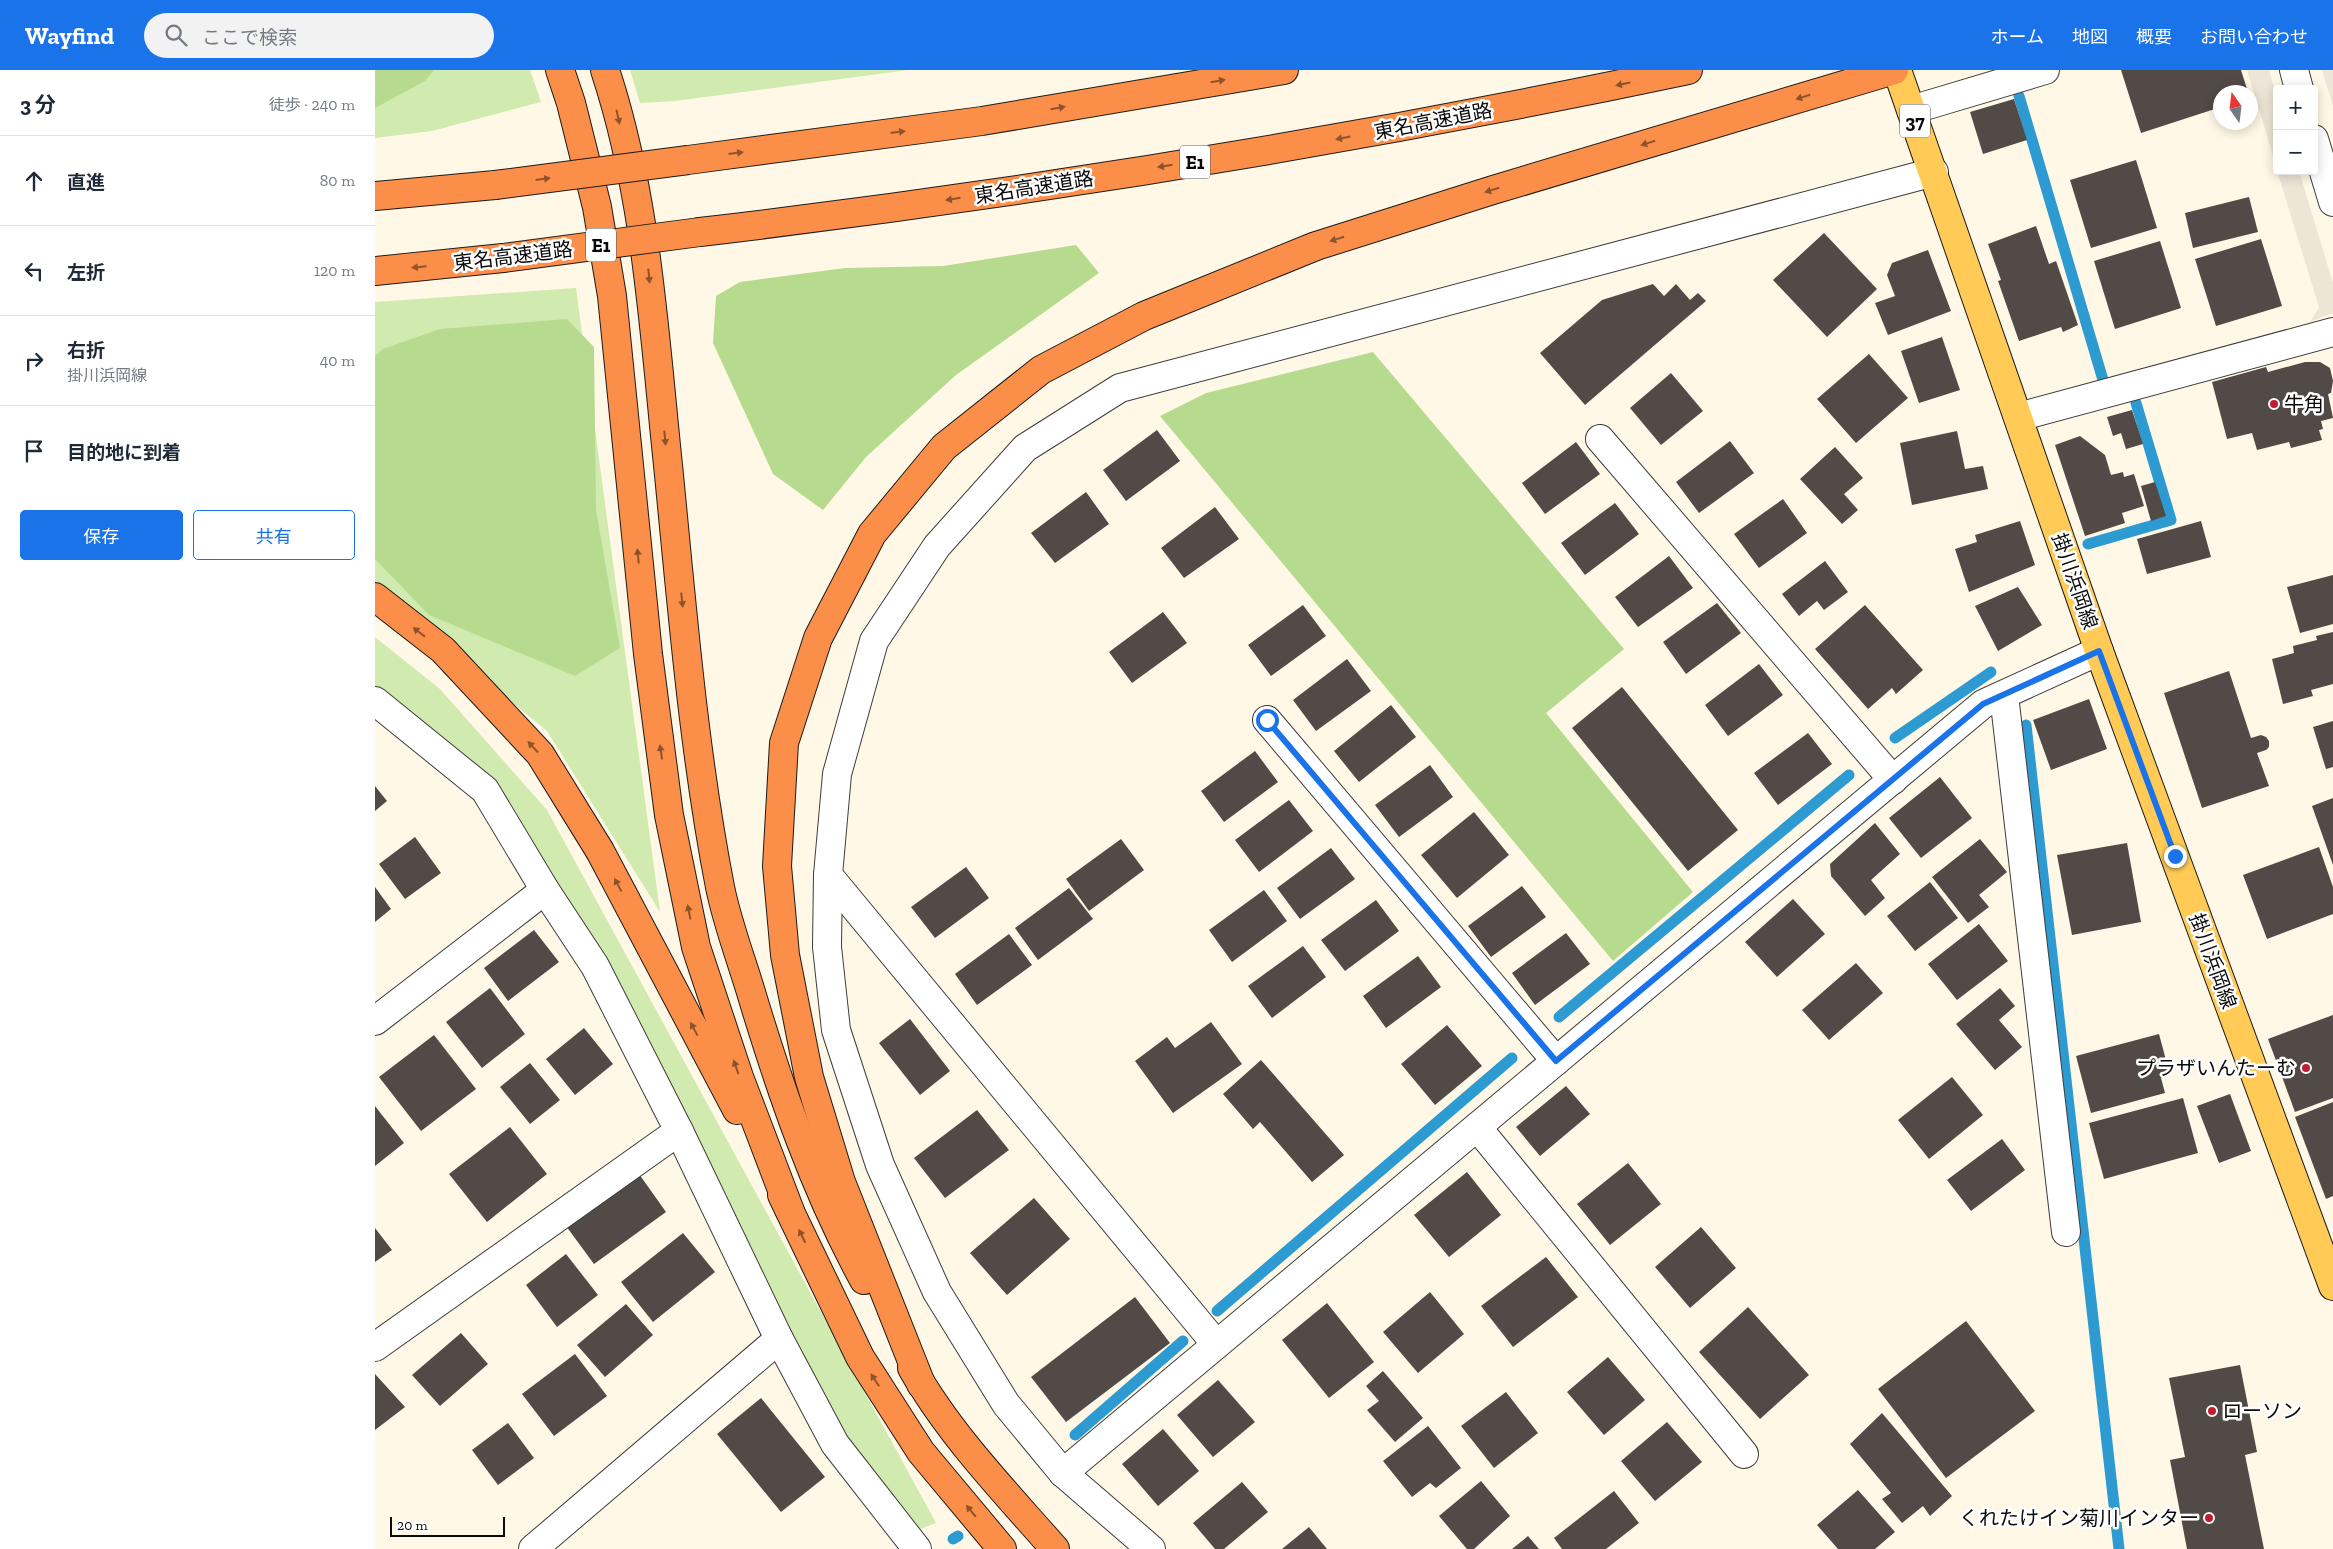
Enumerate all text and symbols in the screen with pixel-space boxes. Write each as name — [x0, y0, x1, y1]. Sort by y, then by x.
search box — [144, 13, 494, 58]
text: Wayfind — [25, 21, 114, 50]
icon: search — [162, 21, 190, 49]
text: ここで検索 — [202, 26, 297, 49]
text: ホーム — [1991, 26, 2044, 48]
text: 地図 — [2072, 26, 2108, 48]
text: 概要 — [2136, 26, 2172, 48]
text: お問い合わせ — [2200, 26, 2308, 48]
one-way arrow — [1211, 77, 1227, 85]
one-way arrow — [1614, 80, 1630, 88]
north arrow — [2213, 85, 2258, 130]
map controls — [2273, 85, 2318, 175]
button: + — [2273, 85, 2318, 130]
text: 3 分 — [20, 92, 56, 117]
one-way arrow — [1796, 93, 1811, 101]
text: 徒歩 · 240 m — [269, 95, 355, 114]
street label: 東名高速道路 — [1372, 98, 1494, 144]
one-way arrow — [1051, 104, 1067, 112]
road number: 37 — [1900, 104, 1930, 138]
one-way arrow — [614, 109, 622, 124]
one-way arrow — [890, 128, 906, 136]
button: − — [2273, 130, 2318, 175]
one-way arrow — [1335, 134, 1351, 142]
one-way arrow — [1640, 140, 1655, 148]
road number: E1 — [1180, 145, 1210, 178]
one-way arrow — [729, 149, 745, 157]
one-way arrow — [1157, 163, 1173, 171]
street label: 東名高速道路 — [973, 166, 1095, 208]
icon: ahead — [20, 167, 48, 195]
text: 直進 — [67, 171, 105, 194]
text: 80 m — [320, 171, 355, 190]
one-way arrow — [536, 174, 552, 182]
one-way arrow — [1484, 186, 1499, 194]
one-way arrow — [944, 195, 960, 203]
road number: E1 — [586, 228, 616, 262]
one-way arrow — [1330, 236, 1345, 244]
street label: 東名高速道路 — [452, 237, 574, 275]
icon: left — [20, 257, 48, 285]
text: 左折 — [67, 261, 105, 284]
text: 120 m — [314, 261, 355, 280]
one-way arrow — [411, 263, 427, 271]
one-way arrow — [645, 269, 653, 285]
text: 右折 — [67, 339, 105, 362]
icon: right — [20, 347, 48, 375]
text: 40 m — [320, 351, 355, 370]
text: 掛川浜岡線 — [67, 366, 147, 385]
place label: 牛角 — [2284, 392, 2324, 416]
marker: 牛角 — [2268, 398, 2280, 410]
one-way arrow — [661, 430, 669, 446]
icon: arrive — [20, 437, 48, 465]
text: 目的地に到着 — [67, 441, 181, 464]
button: 保存 — [20, 510, 183, 560]
button: 共有 — [193, 510, 355, 560]
street label: 掛川浜岡線 — [2047, 530, 2103, 632]
one-way arrow — [634, 548, 642, 564]
one-way arrow — [678, 592, 686, 608]
one-way arrow — [413, 626, 426, 637]
route start — [1256, 709, 1279, 732]
one-way arrow — [527, 741, 539, 753]
one-way arrow — [657, 744, 665, 760]
route end — [2164, 845, 2187, 868]
one-way arrow — [614, 878, 622, 893]
one-way arrow — [685, 905, 693, 920]
street label: 掛川浜岡線 — [2185, 910, 2241, 1012]
one-way arrow — [690, 1022, 698, 1036]
place label: プラザいんたーむ — [2136, 1056, 2296, 1080]
one-way arrow — [732, 1060, 739, 1075]
marker: プラザいんたーむ — [2300, 1062, 2312, 1074]
one-way arrow — [798, 1228, 806, 1243]
one-way arrow — [871, 1374, 880, 1387]
place label: ローソン — [2222, 1399, 2302, 1423]
marker: ローソン — [2206, 1405, 2218, 1417]
one-way arrow — [965, 1505, 976, 1518]
place label: くれたけイン菊川インター — [1959, 1506, 2199, 1530]
marker: くれたけイン菊川インター — [2203, 1512, 2215, 1524]
scale bar — [390, 1514, 505, 1537]
text: 20 m — [397, 1517, 428, 1534]

